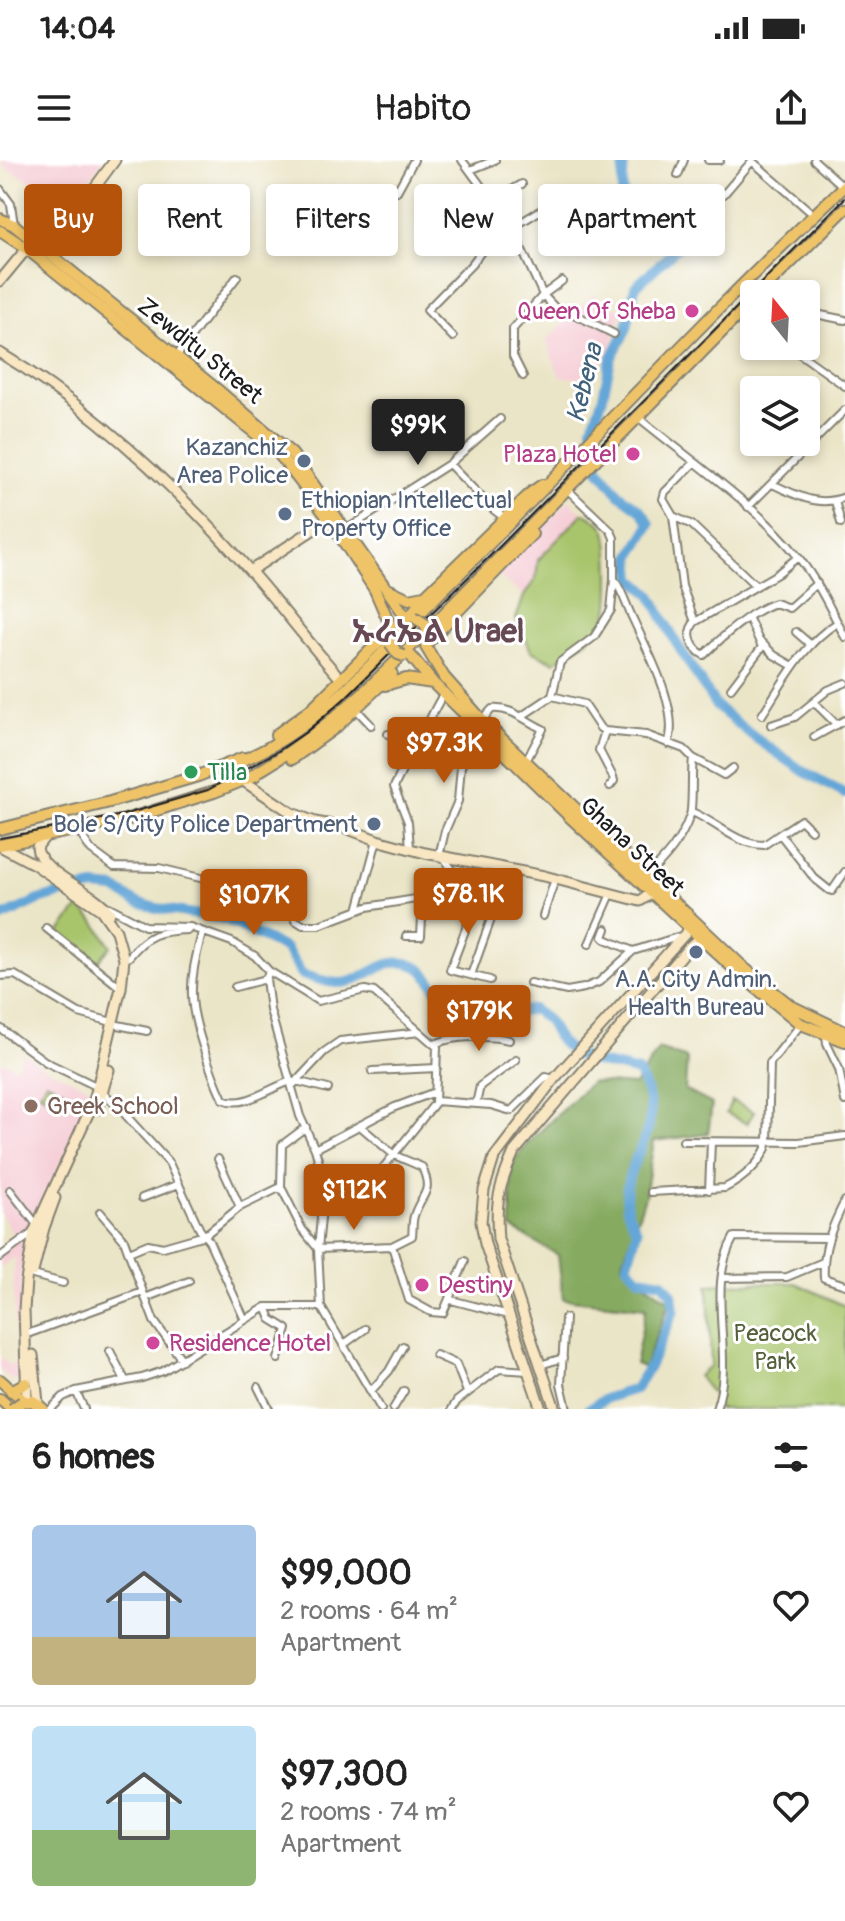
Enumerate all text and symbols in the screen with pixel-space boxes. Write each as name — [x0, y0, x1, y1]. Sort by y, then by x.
text: 14:04 — [40, 10, 115, 47]
icon: menu — [32, 86, 76, 130]
text: Habito — [374, 86, 471, 131]
icon: share — [769, 86, 813, 130]
chip: Buy — [24, 184, 122, 256]
chip: Rent — [138, 184, 250, 256]
chip: Filters — [266, 184, 398, 256]
chip: New — [414, 184, 522, 256]
chip: Apartment — [538, 184, 725, 256]
north arrow — [740, 280, 820, 360]
map controls — [740, 280, 820, 456]
street label: Zewditu Street — [132, 292, 269, 410]
place label: Queen Of Sheba — [517, 297, 676, 326]
marker: Queen Of Sheba — [683, 302, 701, 320]
water label: Kebena — [560, 338, 611, 426]
button: layers — [740, 376, 820, 456]
pin: $99K — [371, 399, 465, 467]
text: $99K — [390, 409, 446, 441]
place label: Kazanchiz Area Police — [176, 433, 288, 490]
place label: Plaza Hotel — [503, 440, 617, 469]
marker: Plaza Hotel — [624, 445, 642, 463]
marker: Kazanchiz Area Police — [295, 452, 313, 470]
place label: Ethiopian Intellectual Property Office — [301, 486, 513, 543]
marker: Ethiopian Intellectual Property Office — [276, 505, 294, 523]
district label: ኡራኤል Urael — [352, 612, 524, 652]
pin: $97.3K — [379, 717, 509, 785]
text: $97.3K — [405, 727, 483, 759]
place label: Tilla — [207, 758, 247, 787]
marker: Tilla — [182, 763, 200, 781]
street label: Ghana Street — [574, 791, 691, 903]
place label: Bole S/City Police Department — [53, 810, 358, 839]
marker: Bole S/City Police Department — [365, 815, 383, 833]
pin: $78.1K — [403, 868, 533, 936]
pin: $107K — [198, 869, 310, 937]
text: $78.1K — [432, 878, 504, 910]
text: $107K — [218, 879, 290, 911]
marker: A.A. City Admin. Health Bureau — [687, 943, 705, 961]
place label: A.A. City Admin. Health Bureau — [615, 965, 777, 1022]
pin: $179K — [423, 985, 535, 1053]
text: $179K — [445, 995, 513, 1027]
place label: Greek School — [47, 1092, 179, 1121]
marker: Greek School — [22, 1097, 40, 1115]
pin: $112K — [298, 1164, 410, 1232]
text: $112K — [322, 1174, 386, 1206]
place label: Destiny — [438, 1271, 513, 1300]
marker: Destiny — [413, 1276, 431, 1294]
park label: Peacock Park — [733, 1319, 817, 1376]
place label: Residence Hotel — [169, 1329, 331, 1358]
marker: Residence Hotel — [144, 1334, 162, 1352]
icon: filters — [769, 1435, 813, 1479]
text: 6 homes — [32, 1436, 155, 1479]
text: $99,000 — [280, 1552, 412, 1595]
icon: home — [96, 1557, 192, 1653]
icon: heart — [769, 1583, 813, 1627]
text: 2 rooms · 64 m² — [280, 1595, 458, 1627]
text: Apartment — [280, 1627, 401, 1659]
text: $97,300 — [280, 1753, 408, 1796]
icon: home — [96, 1758, 192, 1854]
icon: heart — [769, 1784, 813, 1828]
text: 2 rooms · 74 m² — [280, 1796, 457, 1828]
text: Apartment — [280, 1828, 401, 1860]

